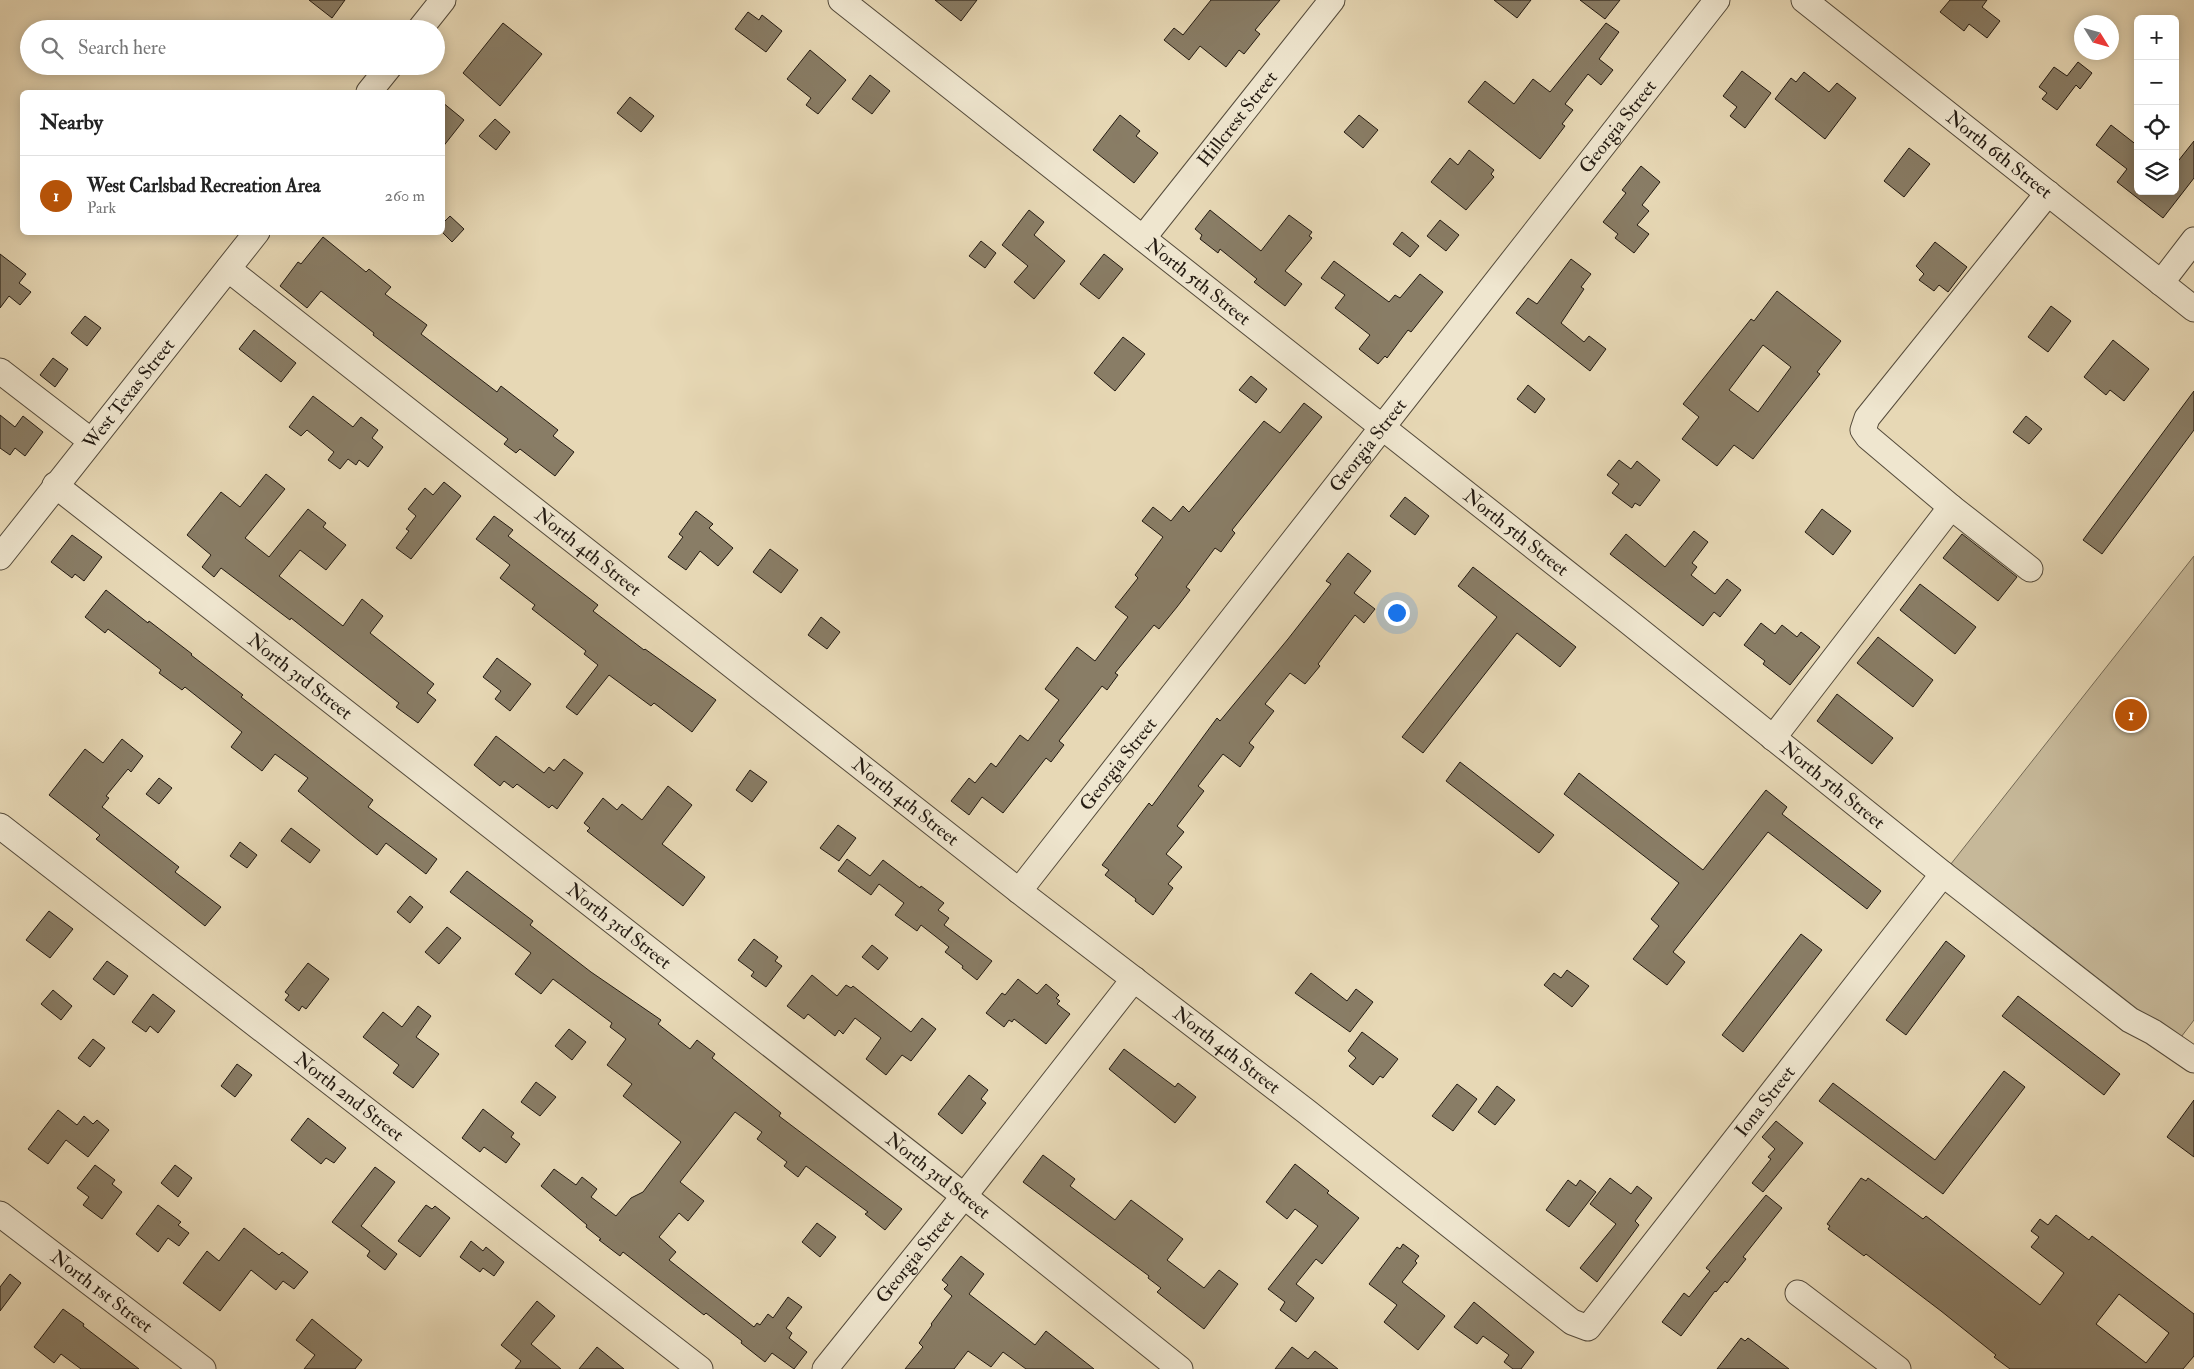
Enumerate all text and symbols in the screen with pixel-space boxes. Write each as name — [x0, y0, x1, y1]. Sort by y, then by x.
north arrow — [2074, 15, 2119, 60]
map controls — [2134, 15, 2179, 195]
button: + — [2134, 15, 2179, 60]
search box — [20, 20, 445, 75]
icon: search — [38, 34, 66, 62]
text: Search here — [78, 36, 166, 60]
button: − — [2134, 60, 2179, 105]
street label: Hillcrest Street — [1192, 66, 1283, 172]
street label: Georgia Street — [1574, 75, 1662, 178]
street label: North 6th Street — [1941, 105, 2057, 204]
button: locate — [2134, 105, 2179, 150]
text: Nearby — [40, 109, 103, 136]
button: layers — [2134, 150, 2179, 195]
text: West Carlsbad Recreation Area — [87, 174, 321, 198]
text: 1 — [53, 186, 59, 206]
text: 260 m — [385, 186, 425, 206]
text: Park — [87, 198, 116, 218]
street label: North 5th Street — [1141, 233, 1256, 331]
street label: West Texas Street — [77, 334, 180, 455]
street label: Georgia Street — [1324, 394, 1412, 497]
street label: North 5th Street — [1459, 484, 1573, 582]
street label: North 4th Street — [530, 503, 646, 601]
your location — [1384, 600, 1410, 626]
street label: North 3rd Street — [243, 628, 357, 725]
pin: 1 — [2115, 696, 2147, 734]
street label: Georgia Street — [1074, 713, 1162, 816]
street label: North 5th Street — [1775, 736, 1890, 835]
street label: North 4th Street — [847, 752, 964, 851]
street label: North 3rd Street — [562, 878, 676, 975]
street label: North 4th Street — [1168, 1001, 1285, 1099]
street label: North 2nd Street — [290, 1047, 409, 1147]
street label: Iona Street — [1730, 1061, 1800, 1142]
street label: North 3rd Street — [881, 1127, 995, 1224]
street label: Georgia Street — [871, 1206, 960, 1308]
street label: North 1st Street — [46, 1245, 158, 1338]

